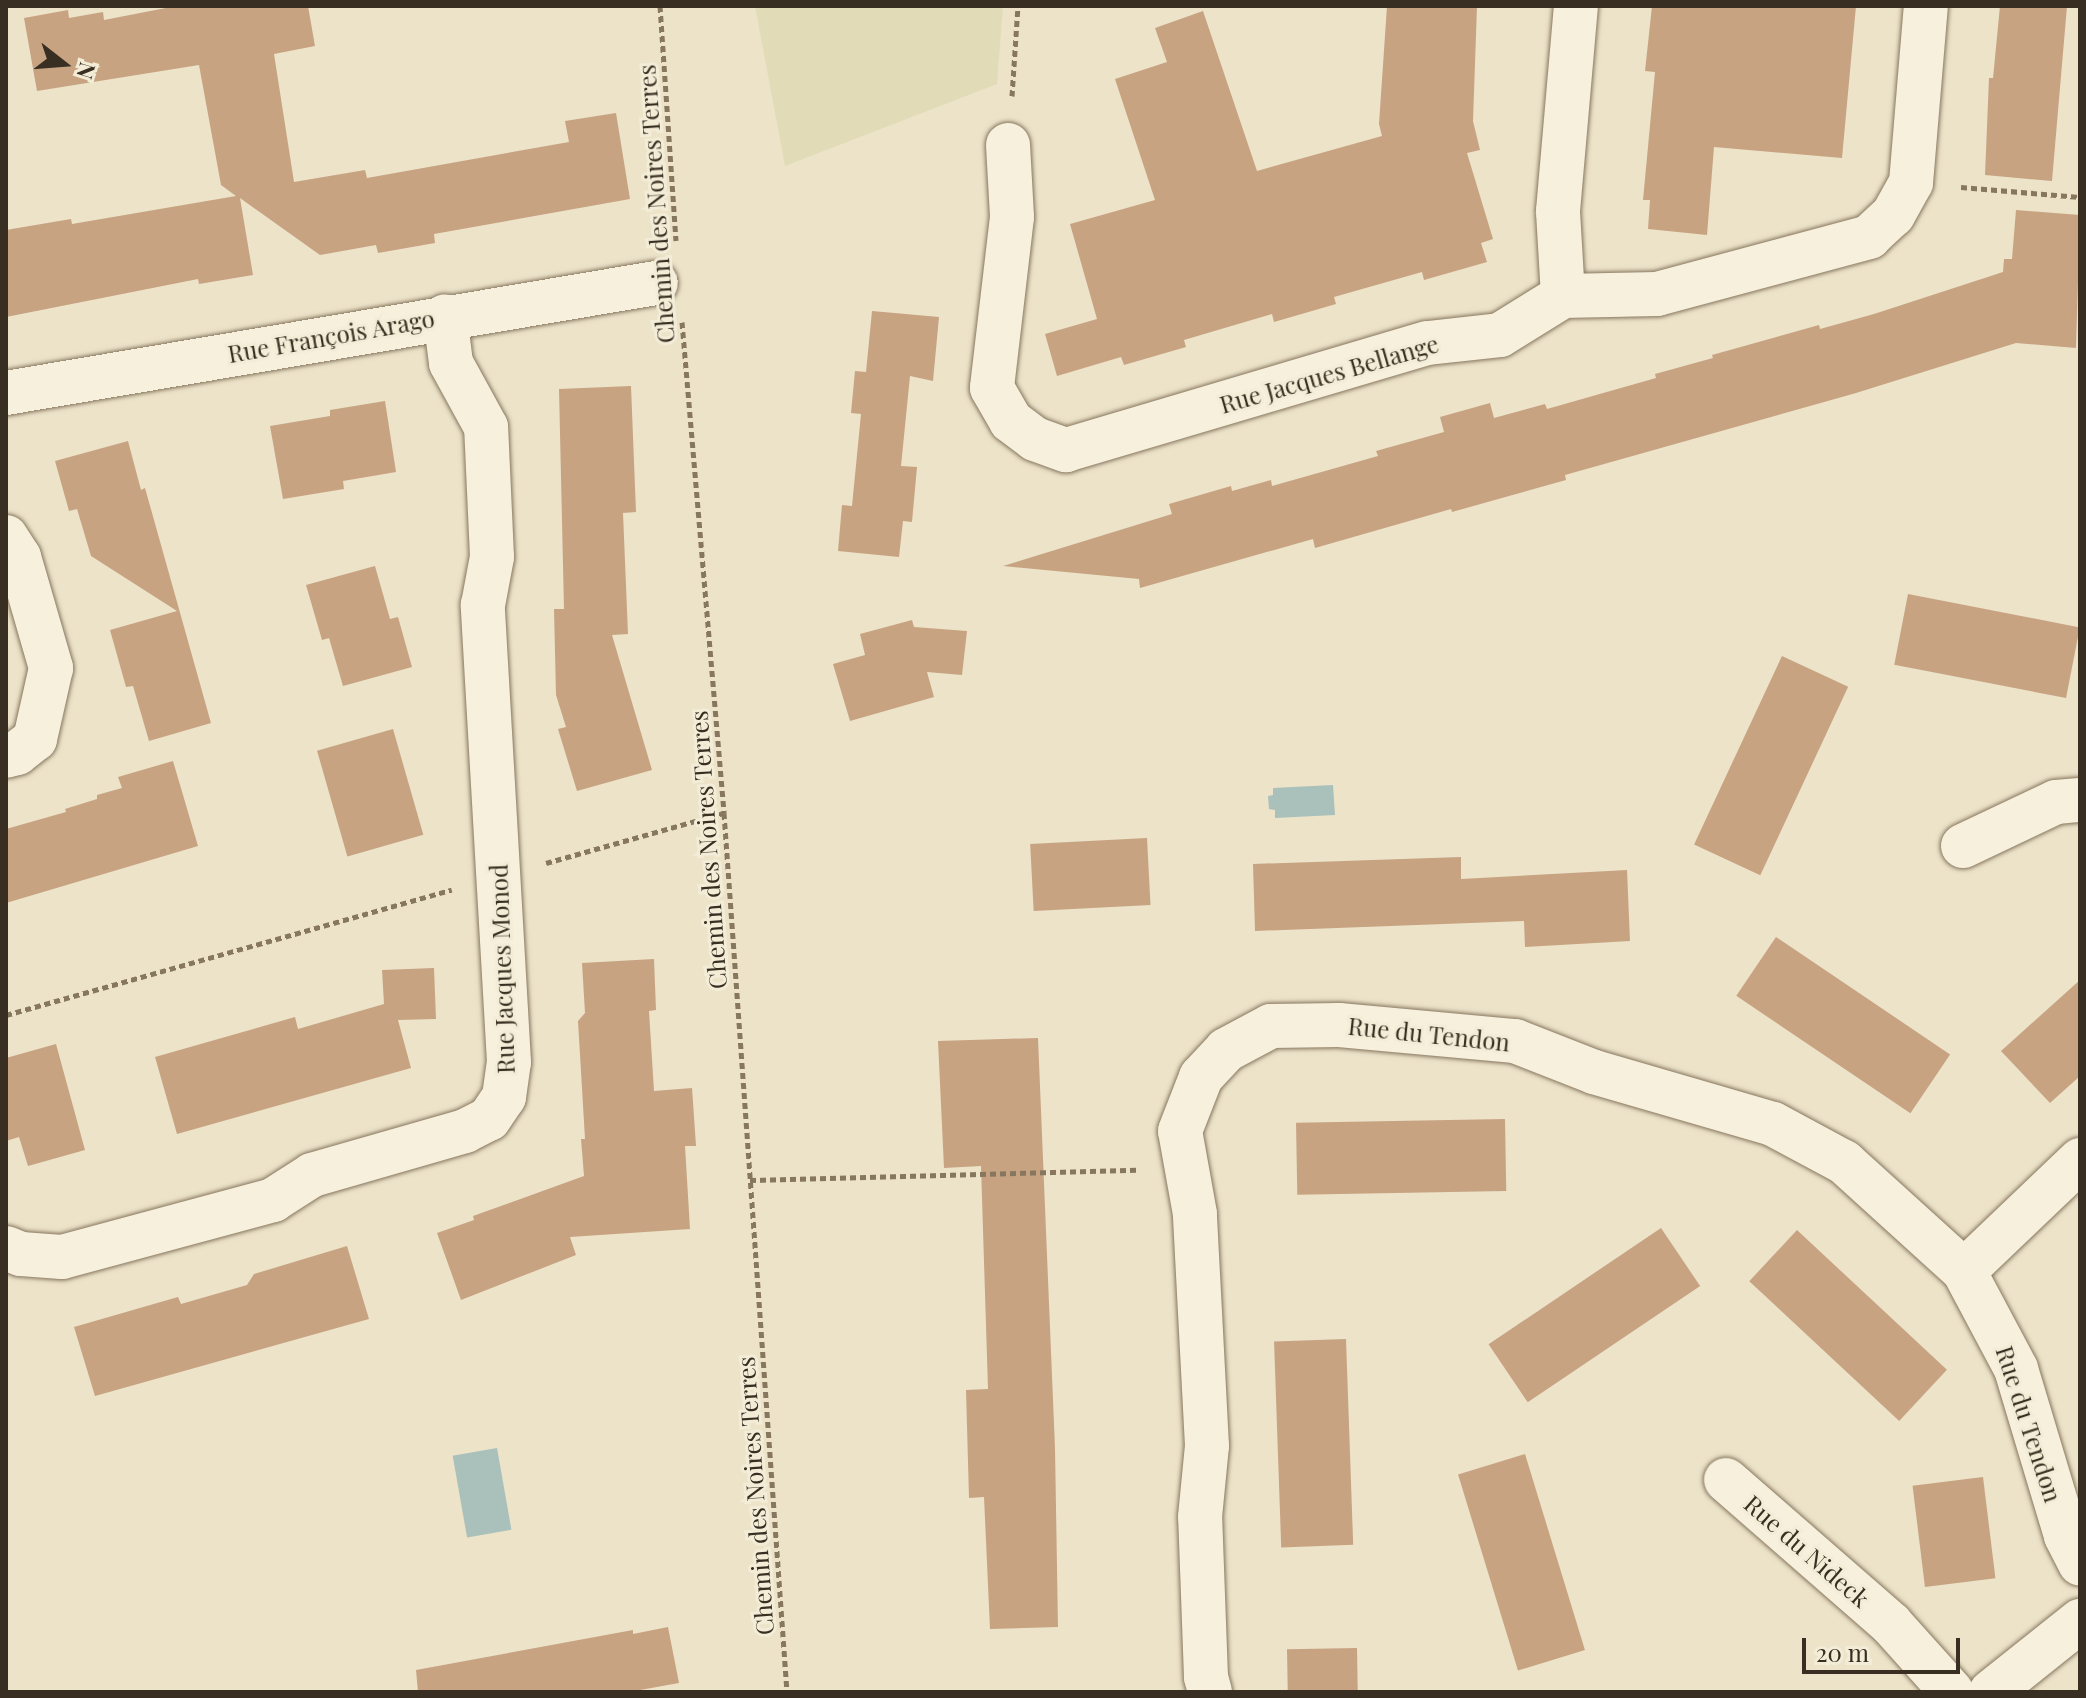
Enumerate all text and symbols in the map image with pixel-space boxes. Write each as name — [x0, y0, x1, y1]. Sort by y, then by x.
north arrow — [24, 24, 104, 104]
text: N — [70, 59, 104, 83]
street label: Chemin des Noires Terres — [632, 63, 680, 345]
street label: Rue François Arago — [225, 304, 437, 368]
street label: Rue Jacques Bellange — [1216, 329, 1442, 419]
street label: Chemin des Noires Terres — [684, 709, 732, 991]
street label: Rue Jacques Monod — [484, 864, 520, 1074]
street label: Rue du Tendon — [1346, 1011, 1512, 1057]
street label: Rue du Tendon — [1990, 1342, 2068, 1506]
street label: Chemin des Noires Terres — [731, 1355, 779, 1637]
street label: Rue du Nideck — [1739, 1489, 1875, 1613]
scale bar — [1806, 1622, 1964, 1672]
text: 20 m — [1816, 1636, 1869, 1668]

